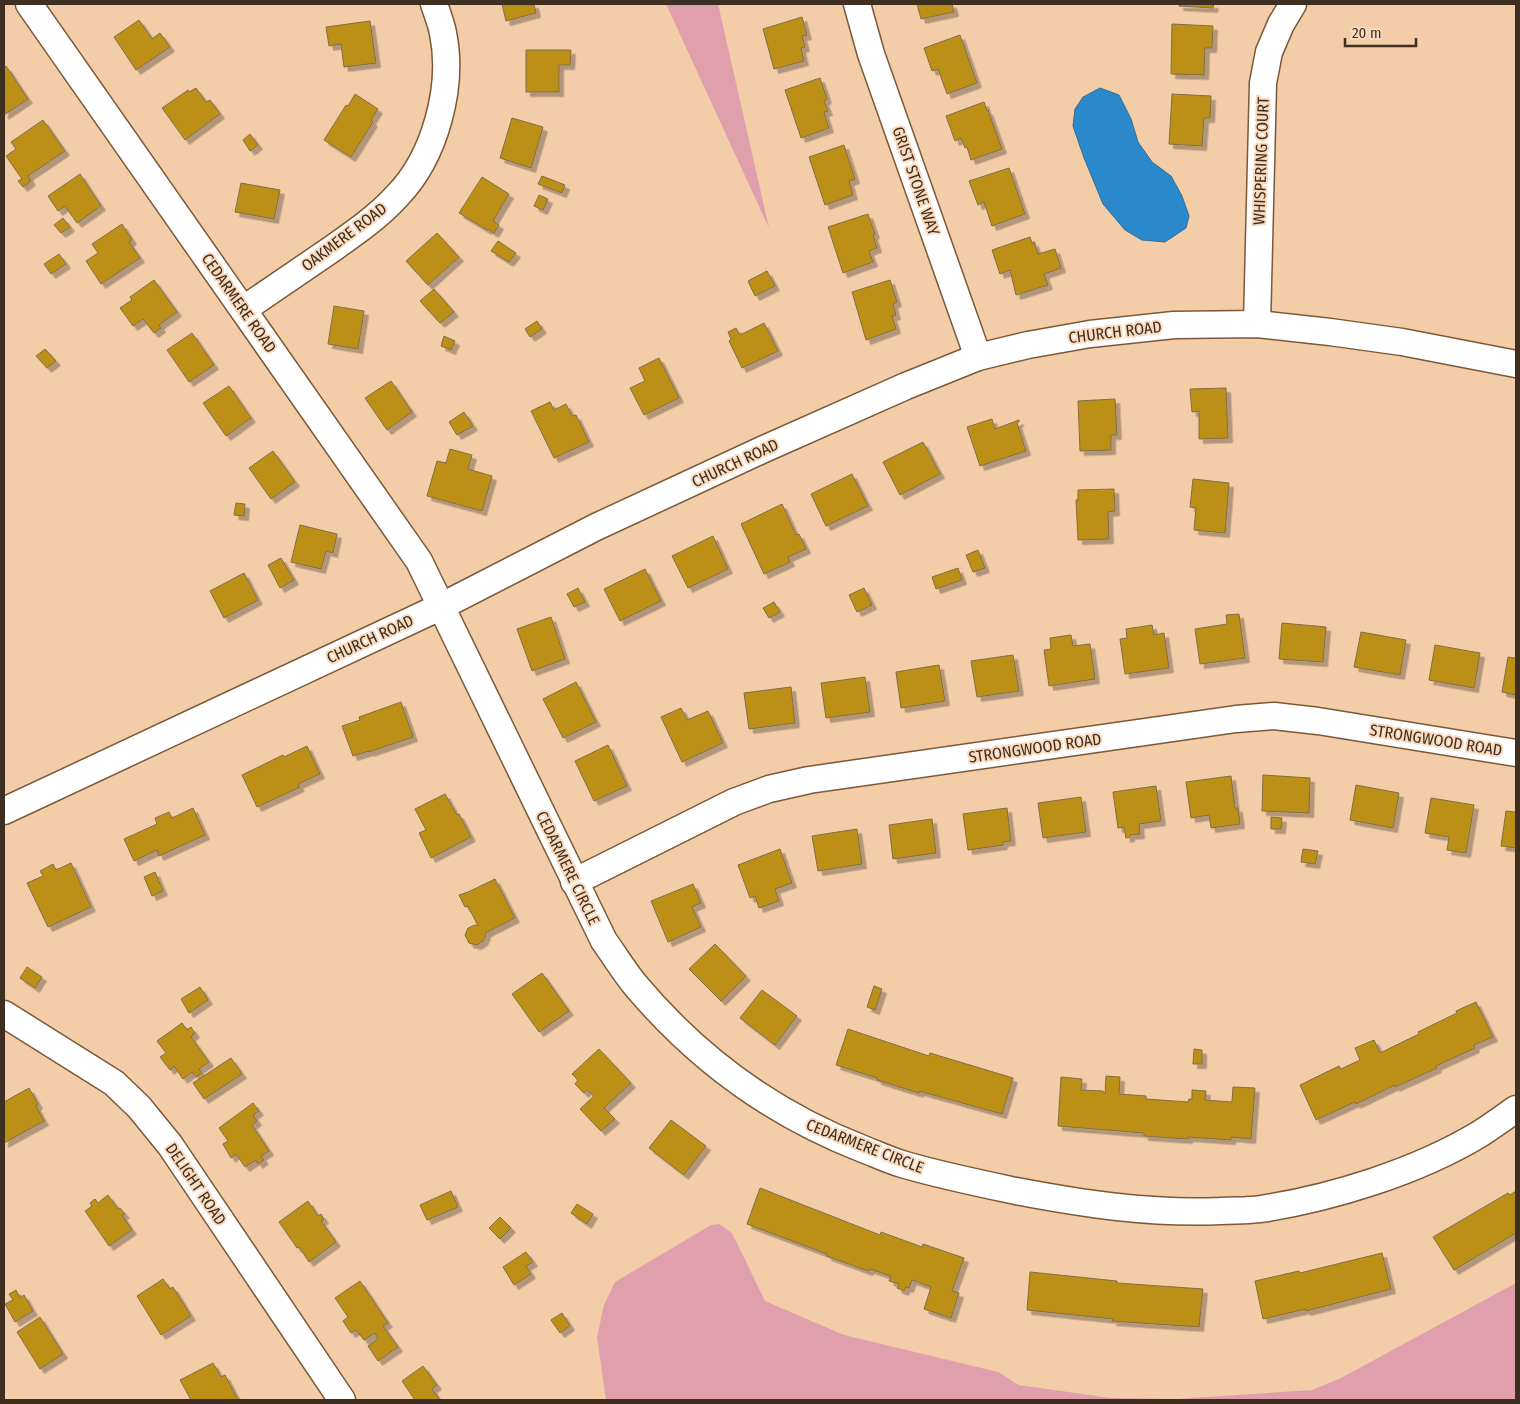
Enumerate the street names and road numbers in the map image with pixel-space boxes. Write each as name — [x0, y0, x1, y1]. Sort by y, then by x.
street label: WHISPERING COURT — [1249, 96, 1273, 225]
street label: GRIST STONE WAY — [888, 124, 944, 238]
street label: OAKMERE ROAD — [298, 199, 390, 275]
street label: CEDARMERE ROAD — [198, 250, 280, 356]
street label: CHURCH ROAD — [1067, 317, 1163, 347]
street label: CHURCH ROAD — [689, 435, 781, 491]
street label: CHURCH ROAD — [324, 611, 416, 667]
street label: STRONGWOOD ROAD — [1368, 720, 1504, 760]
street label: STRONGWOOD ROAD — [967, 729, 1103, 767]
street label: CEDARMERE CIRCLE — [532, 808, 604, 928]
street label: CEDARMERE CIRCLE — [804, 1115, 926, 1177]
street label: DELIGHT ROAD — [162, 1140, 230, 1228]

